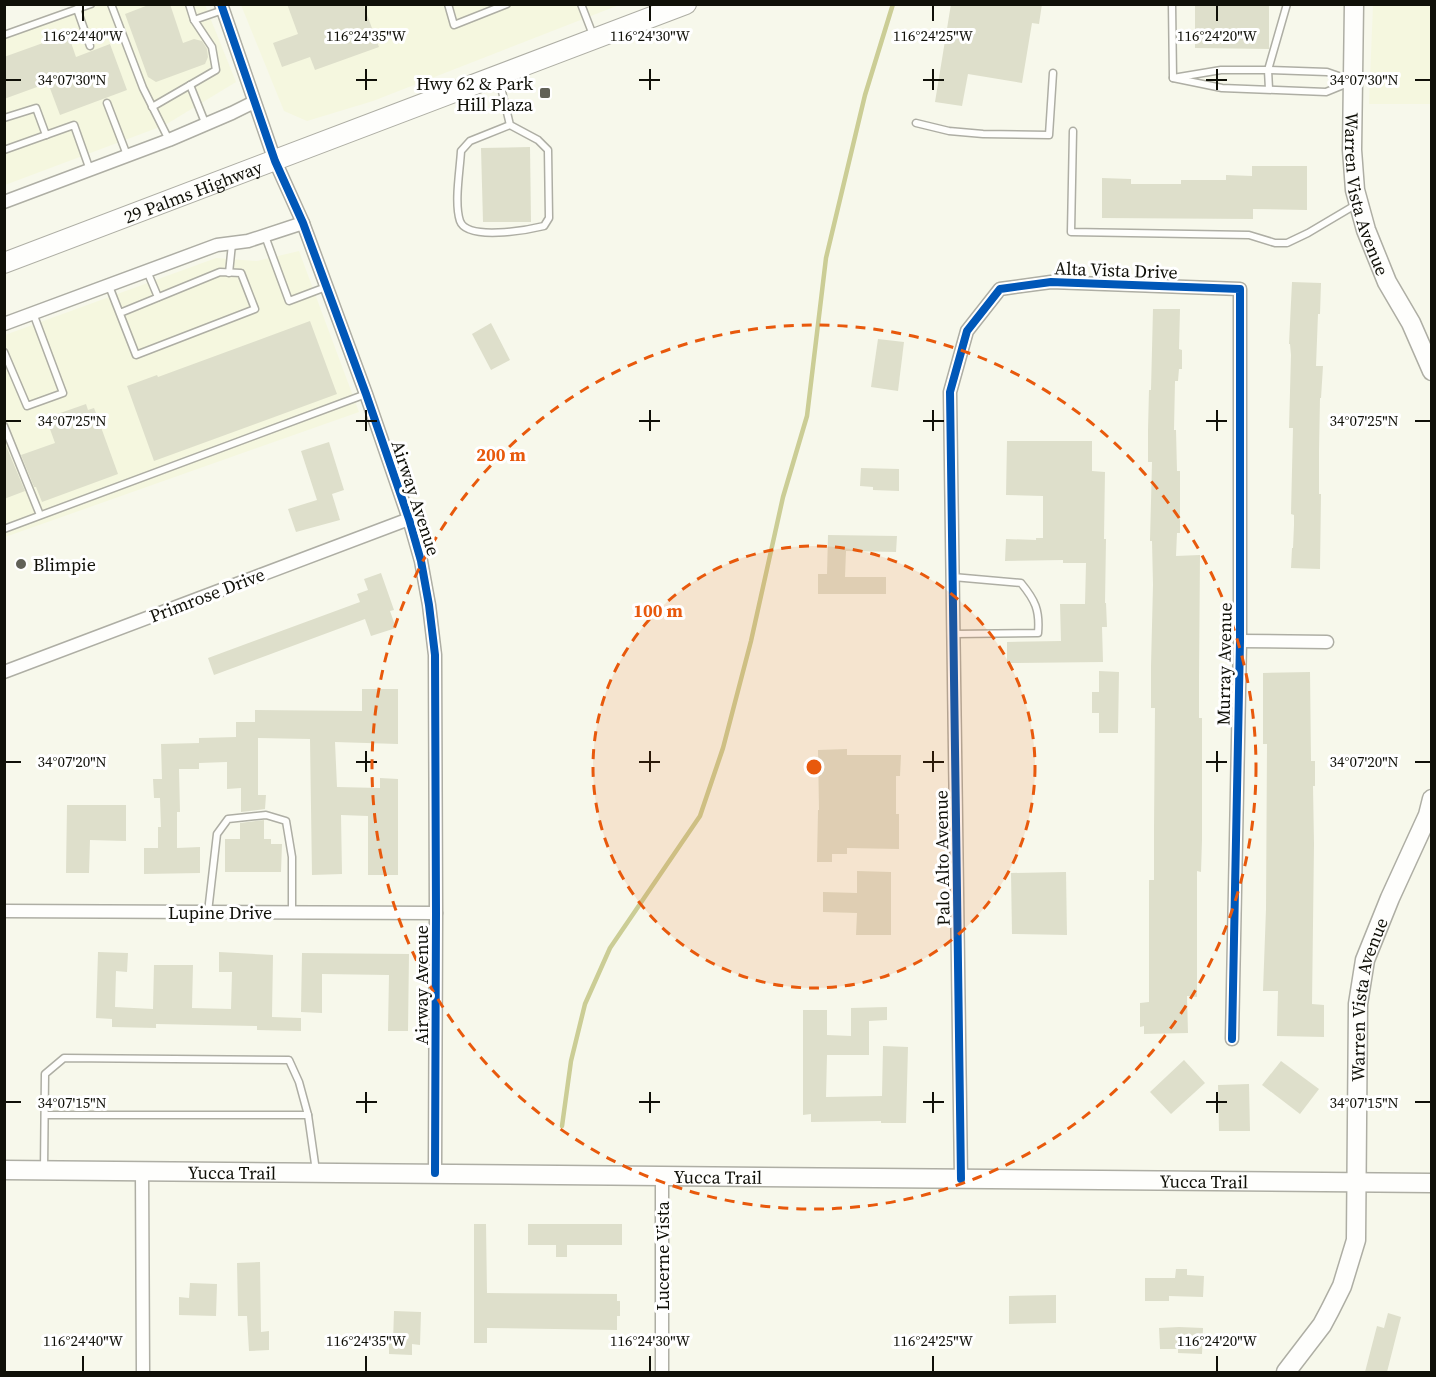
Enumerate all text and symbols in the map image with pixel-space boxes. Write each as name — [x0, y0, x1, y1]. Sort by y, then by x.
text: 116°24'40"W — [43, 25, 124, 46]
text: 116°24'35"W — [326, 25, 407, 46]
text: 116°24'30"W — [610, 25, 691, 46]
text: 116°24'25"W — [893, 25, 974, 46]
text: 116°24'20"W — [1177, 25, 1258, 46]
text: 34°07'30"N — [37, 69, 107, 90]
text: 34°07'30"N — [1329, 69, 1399, 90]
place label: Hwy 62 & Park Hill Plaza — [416, 71, 534, 117]
marker: Hwy 62 & Park Hill Plaza — [538, 86, 552, 100]
street label: Warren Vista Avenue — [1339, 112, 1396, 279]
street label: 29 Palms Highway — [120, 153, 266, 229]
street label: Alta Vista Drive — [1054, 255, 1178, 285]
text: 34°07'25"N — [37, 410, 107, 431]
text: 34°07'25"N — [1329, 410, 1399, 431]
street label: Airway Avenue — [386, 437, 446, 559]
text: 200 m — [476, 442, 526, 467]
place label: Blimpie — [33, 552, 96, 577]
marker: Blimpie — [14, 557, 28, 571]
street label: Primrose Drive — [146, 562, 268, 628]
text: 100 m — [633, 598, 683, 623]
street label: Murray Avenue — [1210, 602, 1238, 726]
text: 34°07'20"N — [37, 751, 107, 772]
text: 34°07'20"N — [1329, 751, 1399, 772]
centre of rings — [804, 757, 824, 777]
street label: Palo Alto Avenue — [928, 790, 956, 926]
street label: Lupine Drive — [168, 900, 272, 925]
street label: Warren Vista Avenue — [1345, 914, 1393, 1082]
street label: Airway Avenue — [409, 925, 434, 1045]
text: 34°07'15"N — [37, 1092, 107, 1113]
text: 34°07'15"N — [1329, 1092, 1399, 1113]
street label: Yucca Trail — [188, 1159, 276, 1185]
street label: Yucca Trail — [674, 1164, 762, 1189]
street label: Yucca Trail — [1160, 1168, 1248, 1194]
street label: Lucerne Vista — [650, 1200, 675, 1311]
text: 116°24'40"W — [43, 1330, 124, 1351]
text: 116°24'35"W — [326, 1330, 407, 1351]
text: 116°24'30"W — [610, 1330, 691, 1351]
text: 116°24'25"W — [893, 1330, 974, 1351]
text: 116°24'20"W — [1177, 1330, 1258, 1351]

